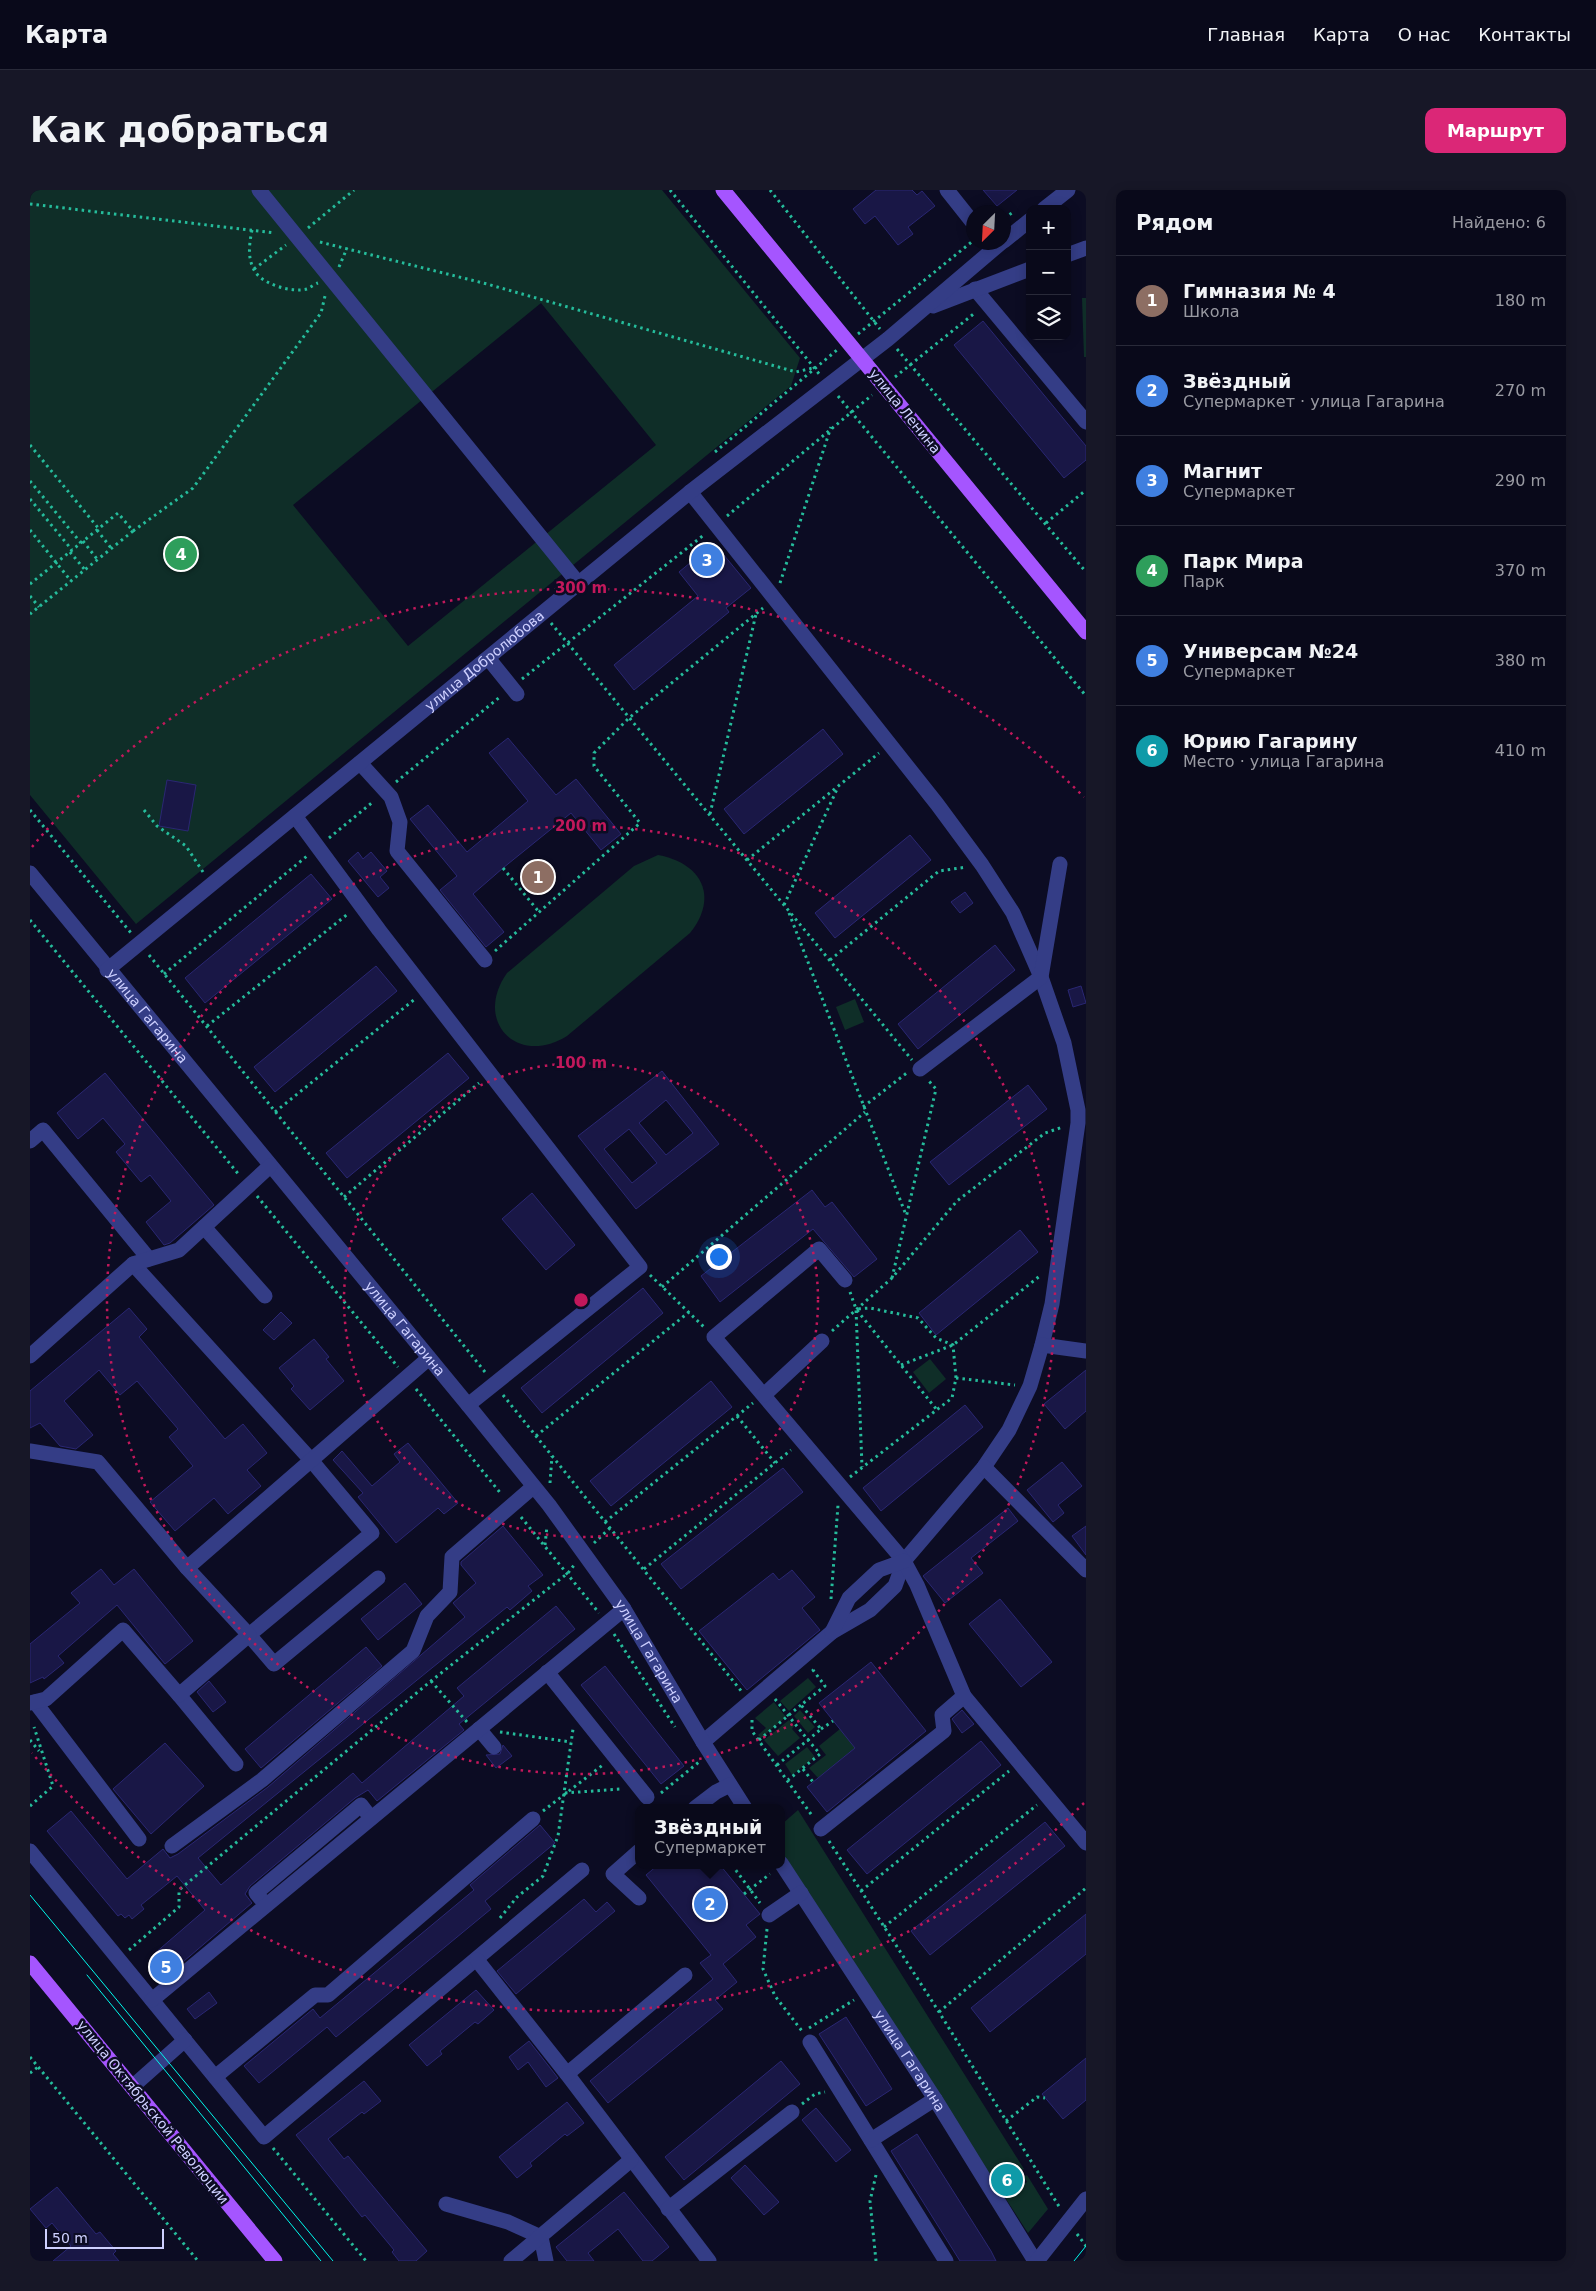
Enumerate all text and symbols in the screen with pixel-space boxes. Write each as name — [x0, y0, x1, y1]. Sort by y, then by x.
text: Карта — [25, 21, 108, 49]
text: Главная — [1207, 24, 1285, 45]
text: Карта — [1313, 24, 1370, 45]
text: О нас — [1398, 24, 1450, 45]
text: Контакты — [1478, 24, 1571, 45]
button: Маршрут — [1425, 108, 1566, 153]
text: Как добраться — [30, 110, 329, 150]
north arrow — [966, 205, 1011, 250]
map controls — [1026, 205, 1071, 340]
button: + — [1026, 205, 1071, 250]
text: Рядом — [1136, 211, 1213, 235]
text: Найдено: 6 — [1452, 213, 1546, 232]
button: − — [1026, 250, 1071, 295]
text: Гимназия № 4 — [1183, 280, 1336, 302]
text: 1 — [1146, 291, 1158, 310]
text: 180 m — [1495, 291, 1546, 310]
button: layers — [1026, 295, 1071, 340]
text: Школа — [1183, 302, 1240, 321]
street label: улица Ленина — [866, 366, 944, 456]
text: Звёздный — [1183, 370, 1291, 392]
text: 2 — [1146, 381, 1158, 400]
text: 270 m — [1495, 381, 1546, 400]
text: Супермаркет · улица Гагарина — [1183, 392, 1445, 411]
text: Магнит — [1183, 460, 1262, 482]
text: 3 — [1146, 471, 1158, 490]
text: 290 m — [1495, 471, 1546, 490]
text: Супермаркет — [1183, 482, 1295, 501]
pin: 4 — [165, 535, 197, 573]
pin: 3 — [691, 541, 723, 579]
text: Парк Мира — [1183, 550, 1303, 572]
text: 4 — [1146, 561, 1158, 580]
text: 370 m — [1495, 561, 1546, 580]
text: Парк — [1183, 572, 1225, 591]
text: 300 m — [555, 579, 607, 597]
street label: улица Добролюбова — [422, 607, 547, 714]
text: Универсам №24 — [1183, 640, 1358, 662]
text: 5 — [1146, 651, 1158, 670]
text: 380 m — [1495, 651, 1546, 670]
text: Супермаркет — [1183, 662, 1295, 681]
text: Юрию Гагарину — [1183, 730, 1357, 752]
text: 6 — [1146, 741, 1158, 760]
text: 410 m — [1495, 741, 1546, 760]
text: Место · улица Гагарина — [1183, 752, 1384, 771]
text: 200 m — [555, 817, 607, 835]
pin: 1 — [522, 858, 554, 896]
street label: улица Гагарина — [104, 965, 191, 1066]
text: 100 m — [555, 1054, 607, 1072]
your location — [706, 1244, 732, 1270]
street label: улица Гагарина — [361, 1278, 449, 1379]
centre of rings — [572, 1291, 590, 1309]
street label: улица Гагарина — [612, 1596, 686, 1706]
popup — [635, 1804, 785, 1869]
text: Звёздный — [654, 1816, 762, 1838]
text: Супермаркет — [654, 1838, 766, 1857]
pin: 2 — [694, 1885, 726, 1923]
pin: 5 — [150, 1948, 182, 1986]
street label: улица Гагарина — [871, 2007, 949, 2114]
street label: улица Октябрьской Революции — [74, 2017, 232, 2207]
pin: 6 — [991, 2161, 1023, 2199]
scale bar — [45, 2226, 164, 2249]
text: 50 m — [52, 2230, 88, 2246]

